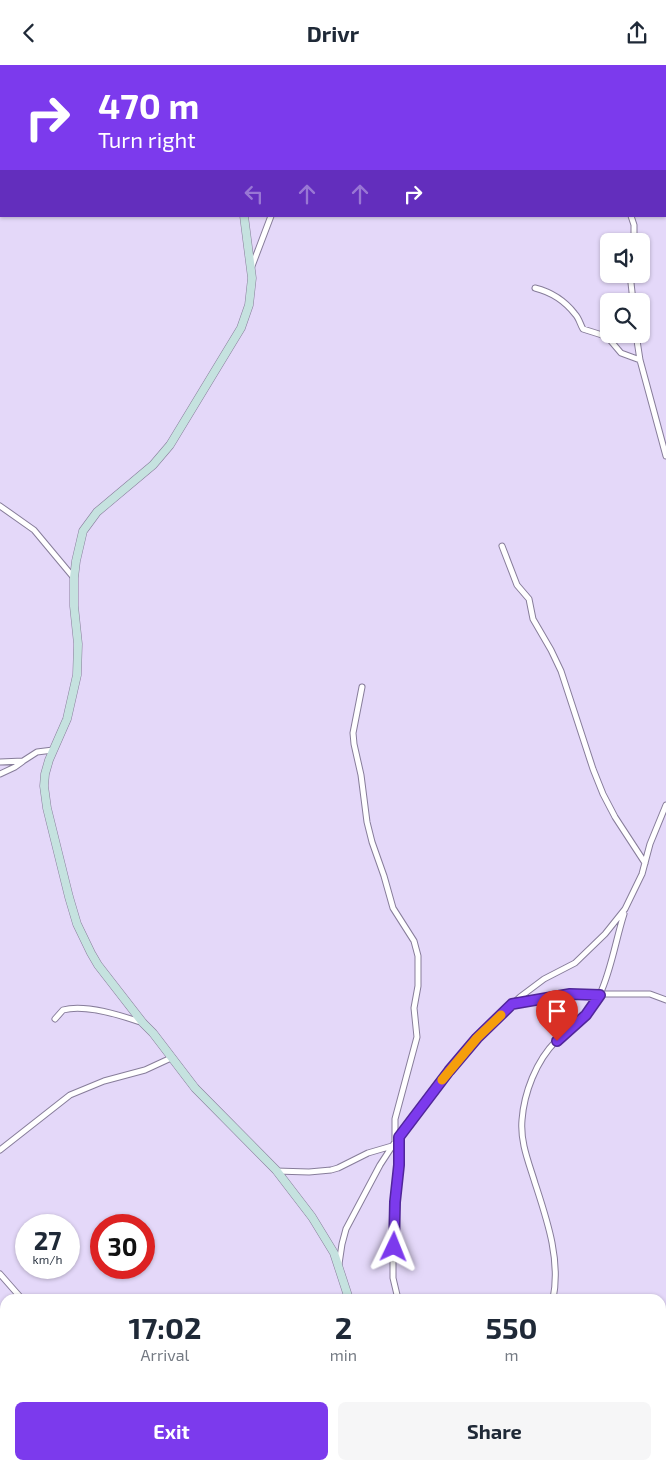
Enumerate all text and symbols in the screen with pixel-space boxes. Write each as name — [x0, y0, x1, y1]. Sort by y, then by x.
icon: back — [15, 19, 43, 47]
icon: share — [623, 19, 651, 47]
text: Drivr — [307, 20, 359, 46]
text: 470 m — [98, 84, 199, 126]
icon: right — [15, 85, 80, 150]
text: Turn right — [98, 126, 196, 152]
icon: left — [240, 180, 268, 208]
icon: ahead — [293, 180, 321, 208]
icon: ahead — [346, 180, 374, 208]
icon: right — [399, 180, 427, 208]
map controls — [600, 233, 650, 343]
button: sound — [600, 233, 650, 283]
button: search — [600, 293, 650, 343]
pin — [536, 990, 578, 1041]
icon: arrive — [543, 997, 571, 1025]
speed limit sign: 30 — [90, 1214, 155, 1279]
position arrow — [367, 1220, 419, 1272]
text: 27 — [34, 1225, 61, 1255]
text: km/h — [33, 1252, 62, 1266]
text: 17:02 — [128, 1309, 201, 1345]
text: 2 — [335, 1309, 352, 1345]
text: 550 — [485, 1309, 538, 1345]
text: Arrival — [141, 1345, 189, 1364]
text: min — [330, 1345, 357, 1364]
text: m — [504, 1345, 519, 1364]
button: Exit — [15, 1402, 328, 1460]
button: Share — [338, 1402, 651, 1460]

